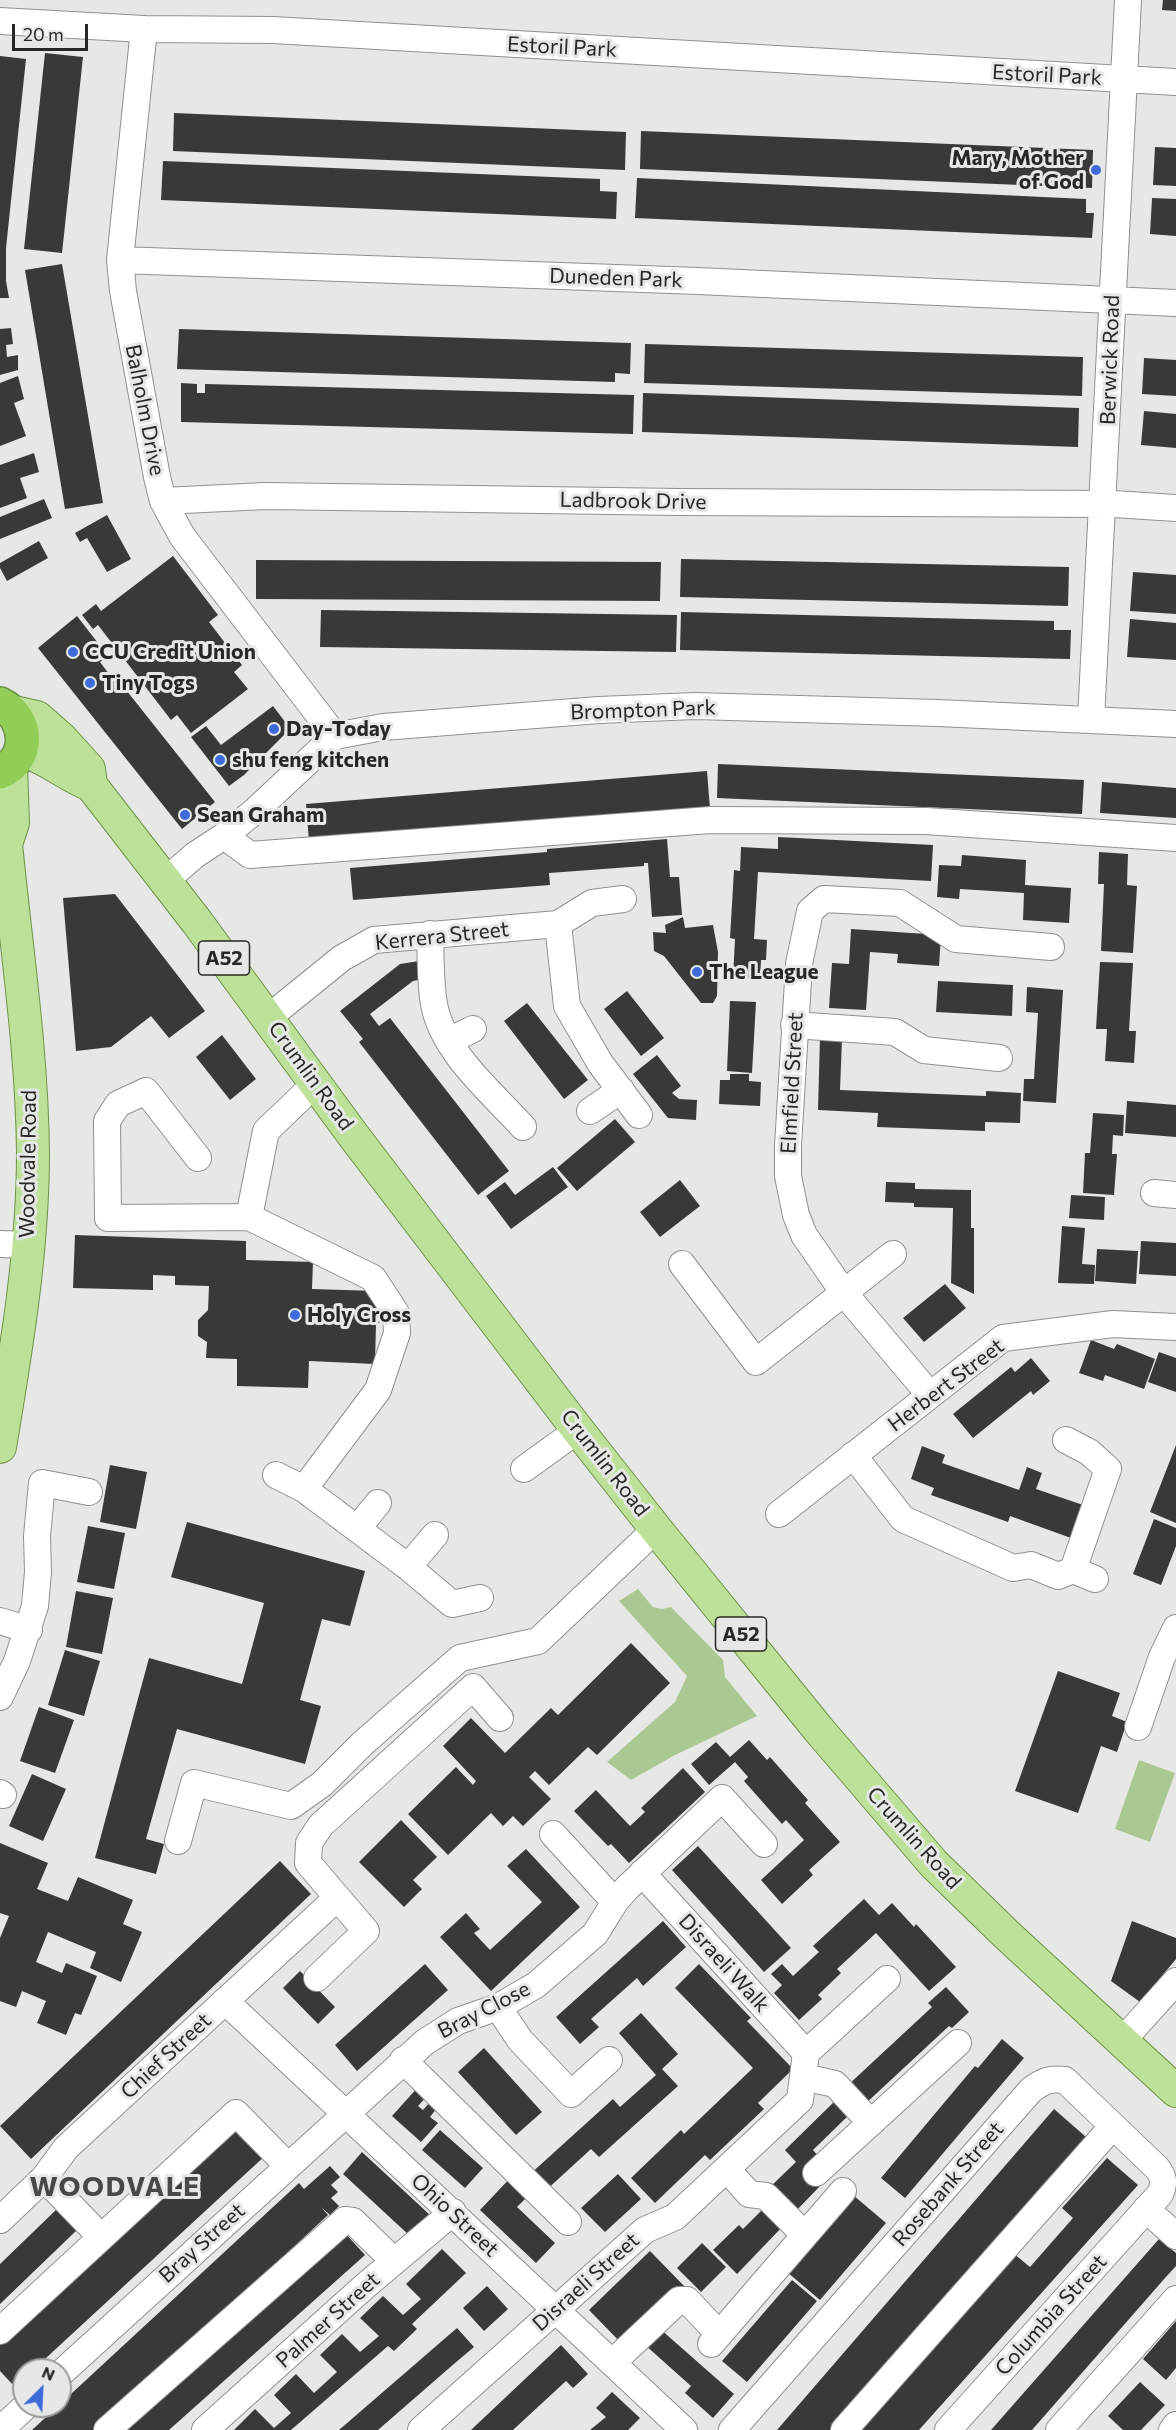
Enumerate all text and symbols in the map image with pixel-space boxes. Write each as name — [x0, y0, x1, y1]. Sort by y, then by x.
scale bar — [15, 12, 92, 50]
text: 20 m — [23, 23, 64, 45]
street label: Estoril Park — [506, 32, 618, 62]
street label: Estoril Park — [991, 60, 1103, 90]
place label: Mary, Mother of God — [951, 145, 1084, 195]
marker: Mary, Mother of God — [1089, 163, 1103, 177]
street label: Duneden Park — [549, 263, 683, 293]
street label: Berwick Road — [1095, 295, 1125, 425]
street label: Balholm Drive — [120, 342, 170, 478]
street label: Ladbrook Drive — [559, 487, 707, 515]
place label: CCU Credit Union — [85, 639, 256, 665]
marker: CCU Credit Union — [66, 645, 80, 659]
place label: Tiny Togs — [102, 670, 195, 696]
marker: Tiny Togs — [83, 676, 97, 690]
street label: Brompton Park — [570, 695, 716, 725]
place label: Day-Today — [286, 716, 391, 742]
marker: Day-Today — [267, 722, 281, 736]
place label: shu feng kitchen — [232, 747, 389, 773]
marker: shu feng kitchen — [213, 753, 227, 767]
place label: Sean Graham — [197, 802, 324, 828]
marker: Sean Graham — [178, 808, 192, 822]
street label: Kerrera Street — [374, 916, 510, 956]
road number: A52 — [198, 941, 250, 975]
place label: The League — [709, 959, 819, 985]
marker: The League — [690, 965, 704, 979]
street label: Elmfield Street — [776, 1012, 808, 1154]
street label: Crumlin Road — [263, 1017, 359, 1135]
street label: Woodvale Road — [14, 1090, 42, 1238]
place label: Holy Cross — [307, 1302, 411, 1328]
marker: Holy Cross — [288, 1308, 302, 1322]
street label: Herbert Street — [883, 1333, 1009, 1437]
street label: Crumlin Road — [555, 1405, 655, 1521]
road number: A52 — [716, 1617, 766, 1651]
street label: Crumlin Road — [862, 1782, 966, 1894]
street label: Disraeli Walk — [673, 1909, 775, 2017]
street label: Bray Close — [434, 1976, 534, 2044]
street label: Chief Street — [116, 2008, 216, 2104]
street label: Rosebank Street — [887, 2117, 1009, 2251]
street label: Ohio Street — [406, 2168, 504, 2262]
district label: WOODVALE — [29, 2171, 201, 2203]
street label: Bray Street — [154, 2198, 250, 2288]
street label: Disraeli Street — [527, 2228, 645, 2336]
street label: Columbia Street — [990, 2249, 1112, 2381]
street label: Palmer Street — [271, 2267, 385, 2373]
north arrow — [12, 2358, 72, 2418]
text: N — [39, 2362, 58, 2384]

